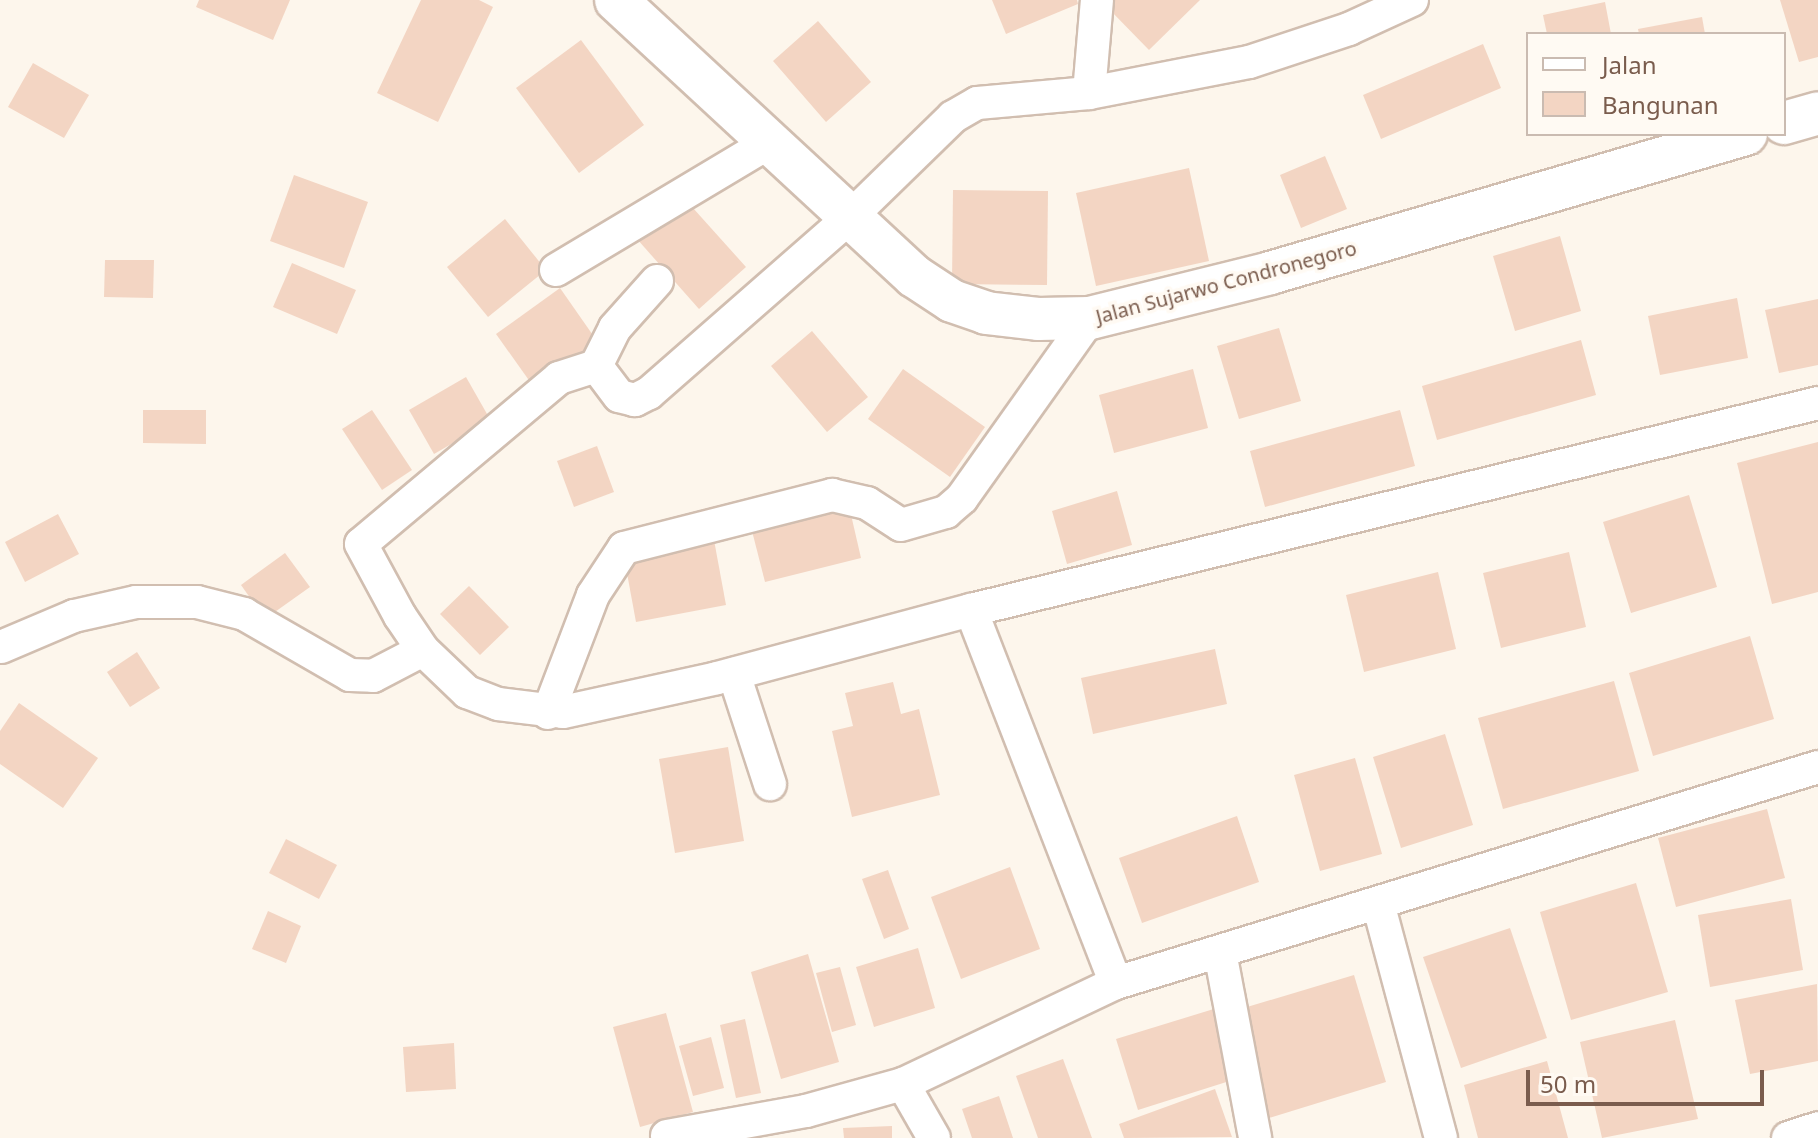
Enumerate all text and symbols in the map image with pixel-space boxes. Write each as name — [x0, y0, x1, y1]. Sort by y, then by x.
legend — [1526, 32, 1786, 136]
text: Jalan — [1602, 48, 1657, 81]
text: Bangunan — [1602, 88, 1719, 121]
street label: Jalan Sujarwo Condronegoro — [1093, 236, 1359, 328]
scale bar — [1530, 1054, 1768, 1104]
text: 50 m — [1540, 1067, 1596, 1100]

